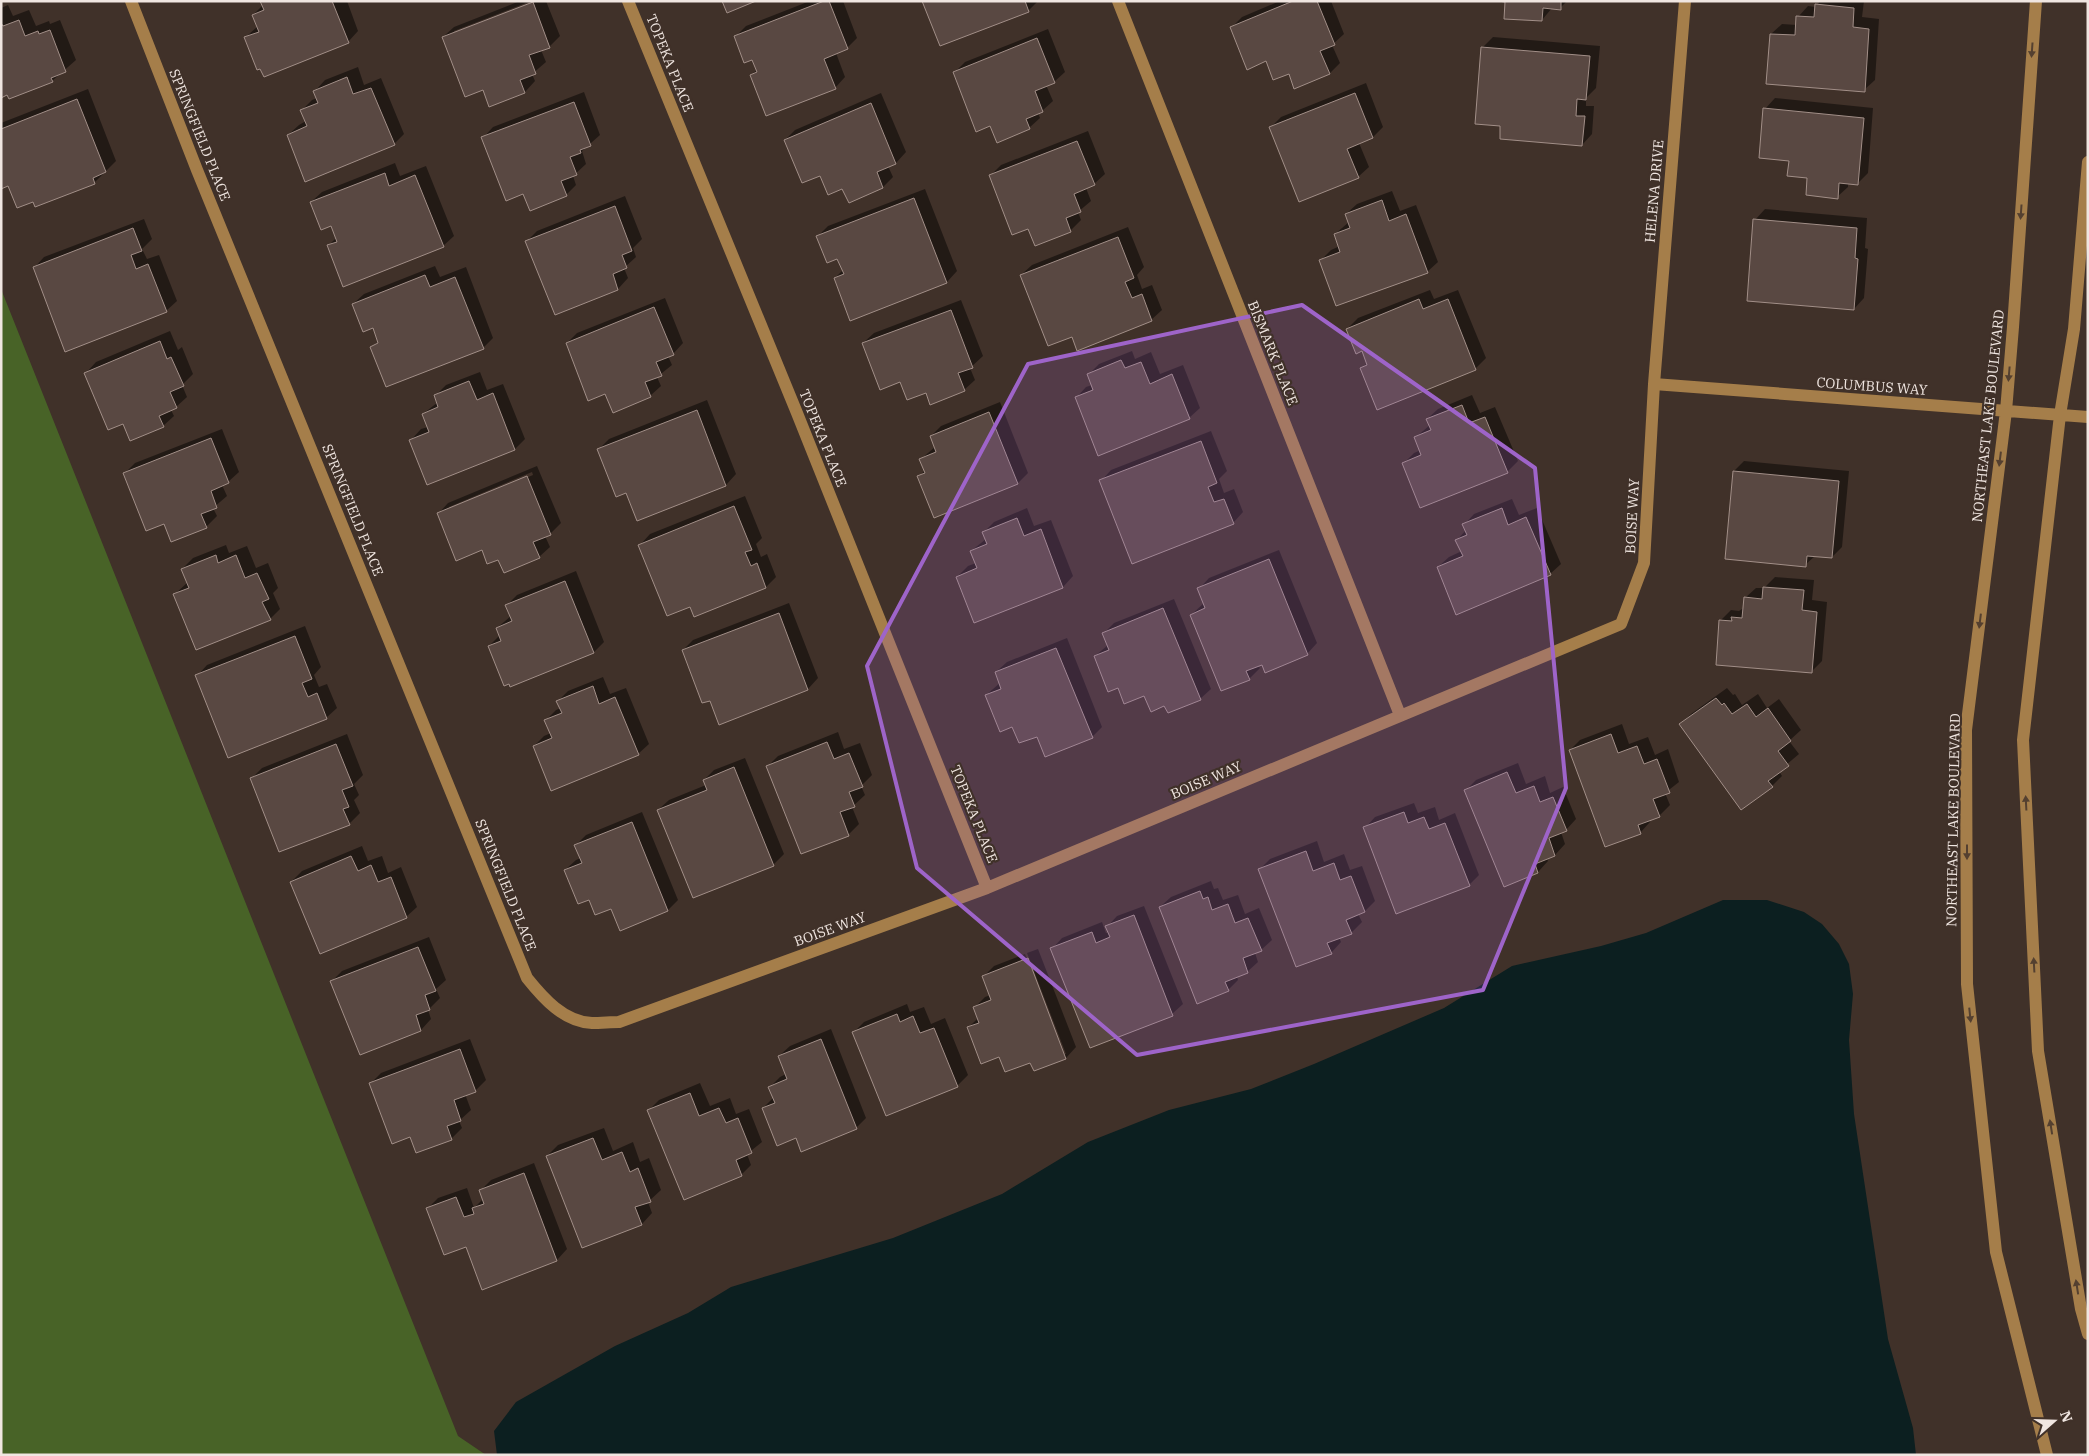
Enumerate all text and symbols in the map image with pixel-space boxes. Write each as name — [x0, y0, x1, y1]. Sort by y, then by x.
street label: TOPEKA PLACE — [642, 11, 698, 115]
one-way arrow — [2028, 42, 2036, 58]
street label: SPRINGFIELD PLACE — [165, 66, 235, 204]
street label: HELENA DRIVE — [1641, 139, 1667, 243]
one-way arrow — [2016, 204, 2024, 220]
street label: BISMARK PLACE — [1244, 298, 1302, 408]
street label: NORTHEAST LAKE BOULEVARD — [1968, 309, 2008, 523]
one-way arrow — [2005, 366, 2013, 382]
street label: COLUMBUS WAY — [1816, 373, 1928, 399]
street label: TOPEKA PLACE — [795, 386, 851, 490]
street label: SPRINGFIELD PLACE — [318, 441, 388, 579]
one-way arrow — [1996, 452, 2004, 468]
street label: BOISE WAY — [1621, 478, 1643, 554]
one-way arrow — [1976, 613, 1984, 629]
street label: NORTHEAST LAKE BOULEVARD — [1942, 713, 1964, 927]
street label: BOISE WAY — [1168, 757, 1244, 803]
street label: TOPEKA PLACE — [946, 762, 1002, 866]
one-way arrow — [2022, 795, 2030, 811]
street label: SPRINGFIELD PLACE — [471, 816, 541, 954]
one-way arrow — [1963, 845, 1971, 861]
street label: BOISE WAY — [791, 908, 869, 950]
one-way arrow — [2030, 957, 2038, 973]
one-way arrow — [1966, 1007, 1974, 1023]
one-way arrow — [2046, 1118, 2054, 1134]
one-way arrow — [2073, 1278, 2081, 1294]
north arrow — [2029, 1396, 2079, 1446]
text: N — [2056, 1408, 2077, 1425]

